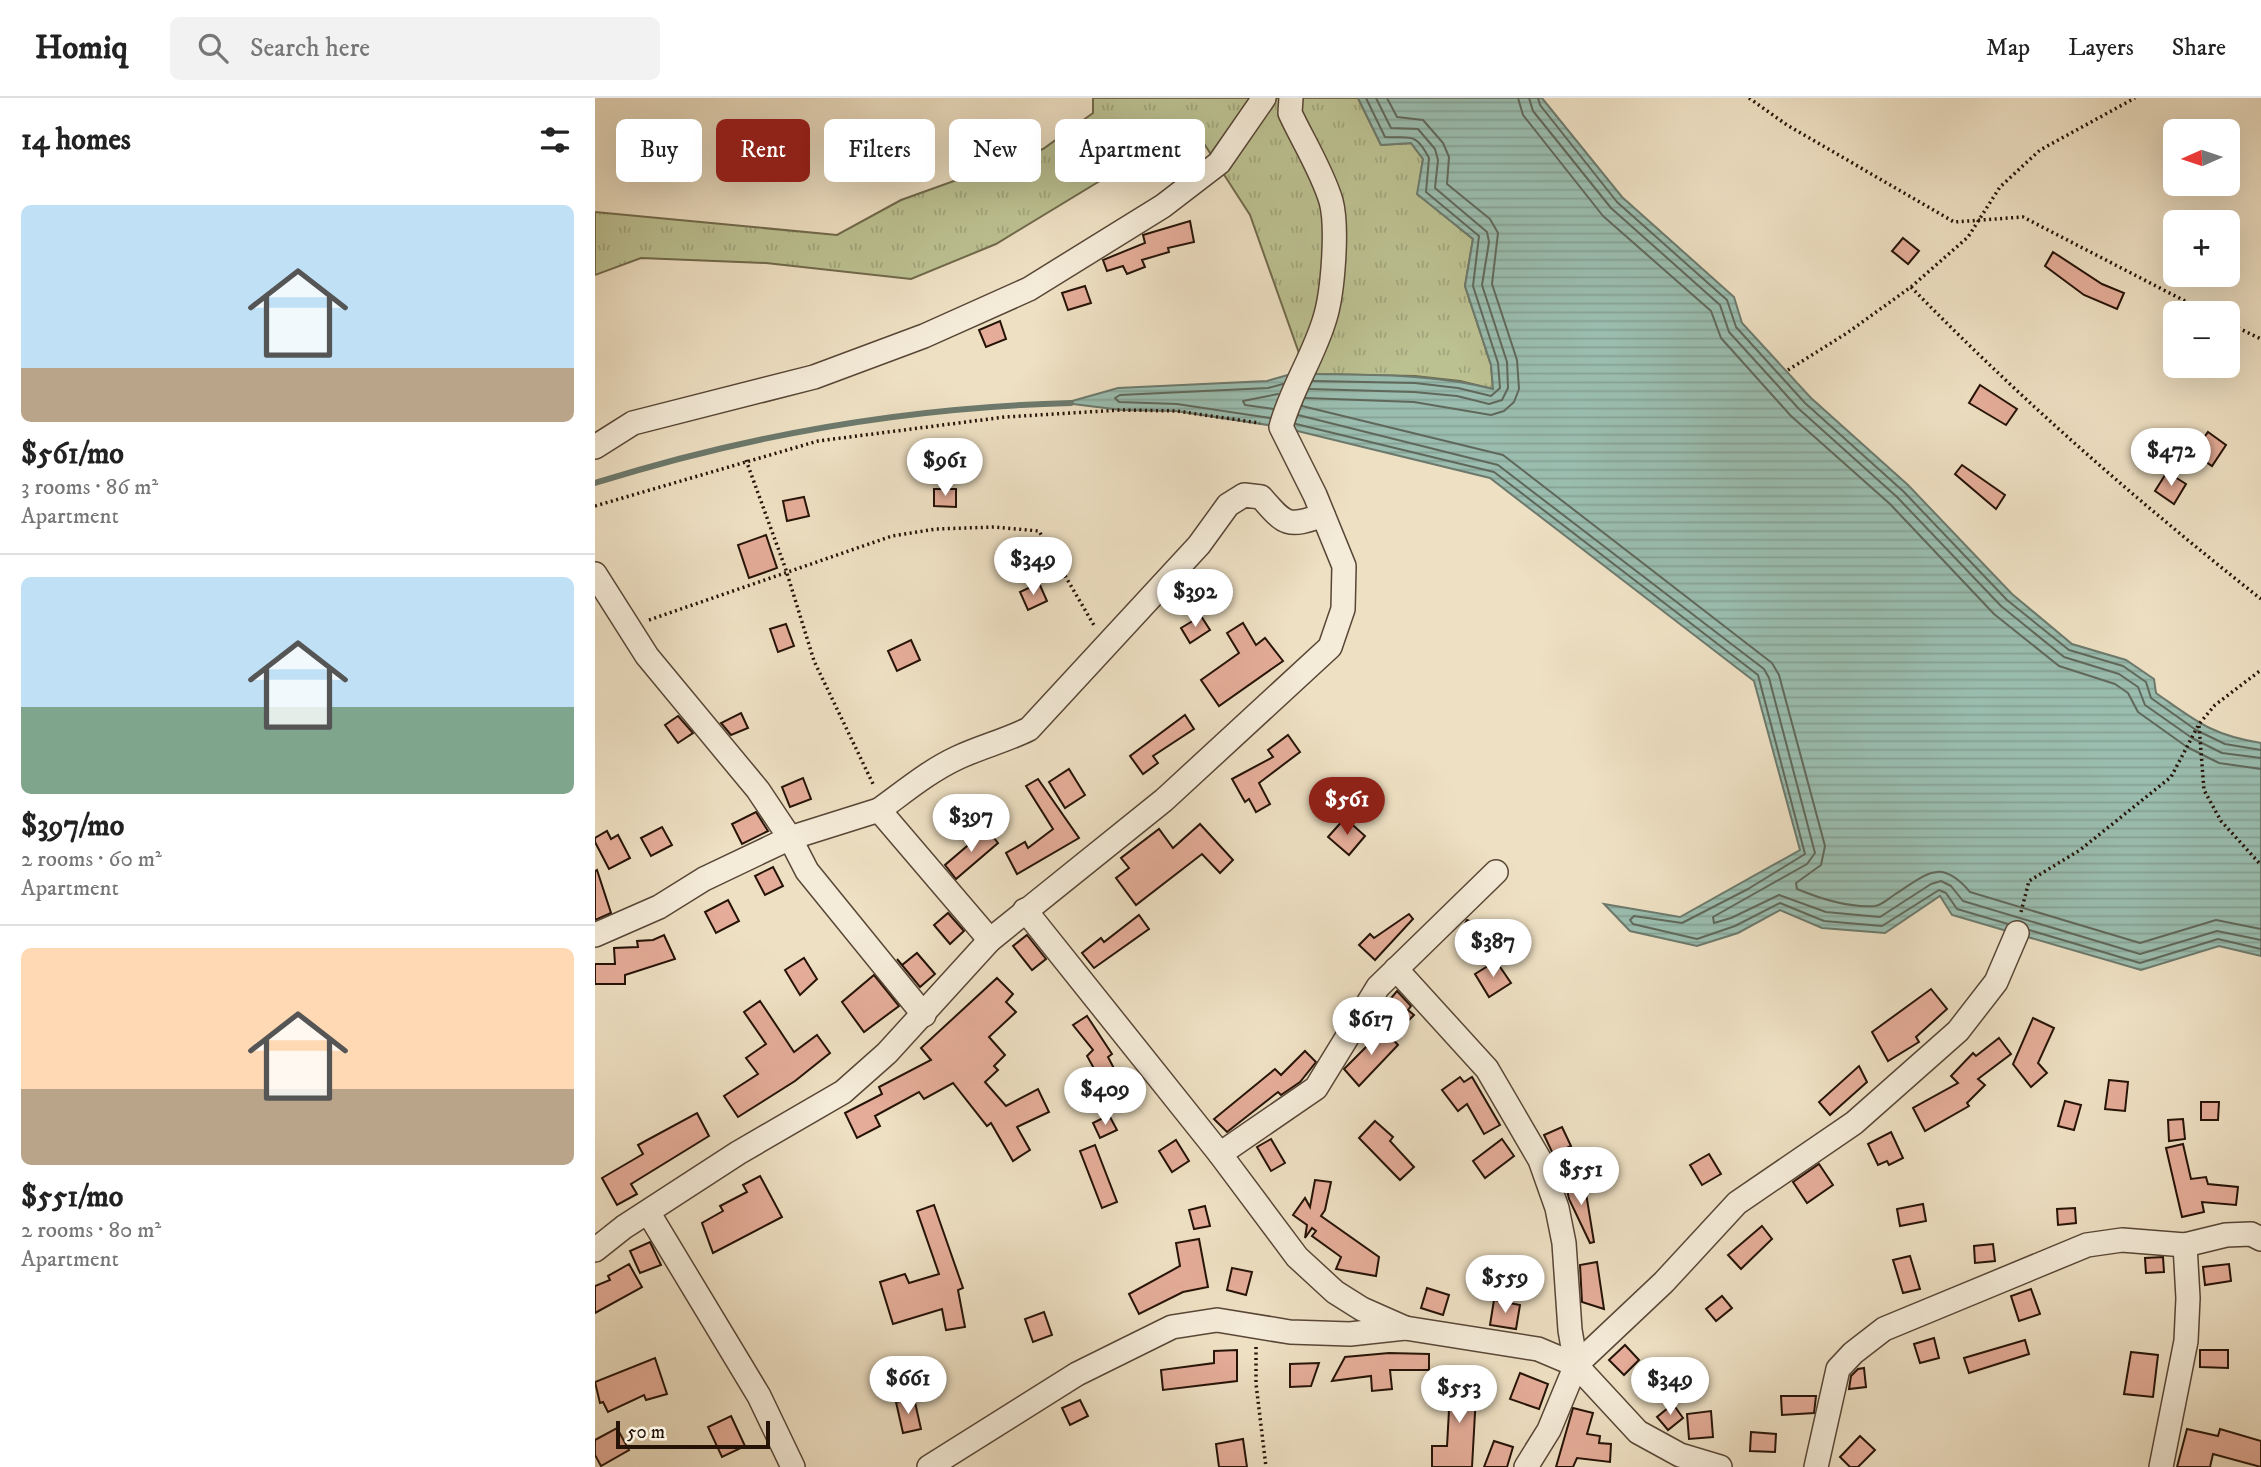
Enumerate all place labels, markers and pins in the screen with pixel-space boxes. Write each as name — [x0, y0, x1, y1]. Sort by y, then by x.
pin: $472 — [2130, 428, 2212, 488]
pin: $961 — [904, 438, 986, 498]
pin: $349 — [992, 538, 1074, 597]
pin: $392 — [1154, 570, 1236, 629]
pin: $561 — [1306, 778, 1388, 837]
pin: $397 — [930, 794, 1012, 854]
pin: $387 — [1452, 920, 1534, 979]
pin: $617 — [1330, 998, 1412, 1057]
pin: $409 — [1064, 1068, 1146, 1127]
pin: $551 — [1540, 1148, 1622, 1207]
pin: $559 — [1464, 1256, 1546, 1315]
pin: $661 — [867, 1356, 949, 1416]
pin: $349 — [1629, 1358, 1711, 1417]
pin: $553 — [1418, 1366, 1500, 1425]

